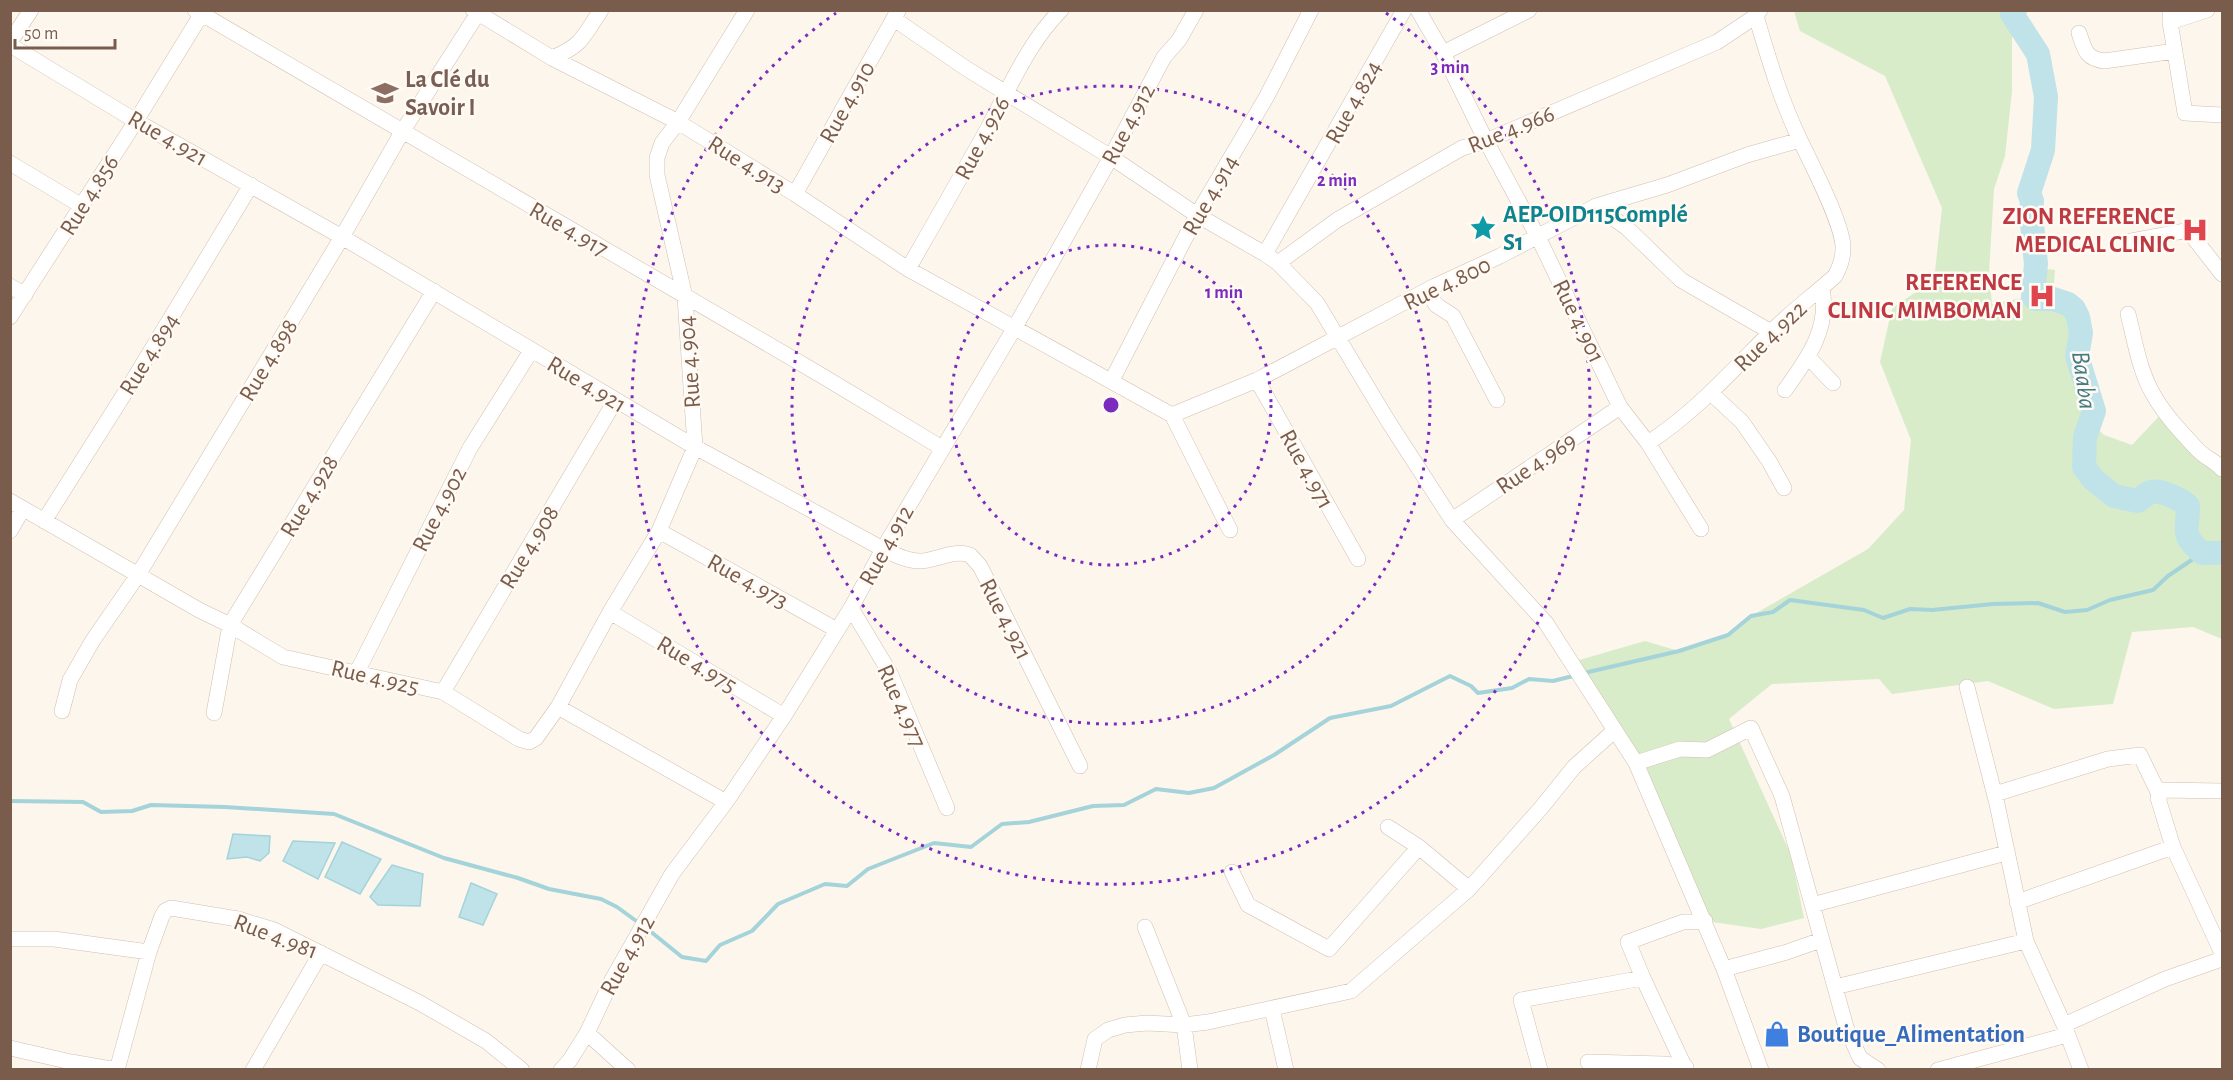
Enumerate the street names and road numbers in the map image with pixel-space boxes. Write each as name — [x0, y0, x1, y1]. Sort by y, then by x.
street label: Rue 4.824 — [1321, 57, 1386, 148]
street label: Rue 4.910 — [816, 58, 880, 147]
street label: Rue 4.912 — [1098, 80, 1160, 169]
street label: Rue 4.926 — [951, 93, 1015, 184]
street label: Rue 4.966 — [1465, 102, 1558, 158]
street label: Rue 4.921 — [124, 107, 211, 171]
street label: Rue 4.913 — [703, 132, 790, 198]
street label: Rue 4.856 — [56, 151, 124, 240]
street label: Rue 4.914 — [1178, 151, 1243, 240]
street label: Rue 4.917 — [525, 198, 612, 262]
street label: Rue 4.800 — [1400, 253, 1495, 315]
street label: Rue 4.901 — [1548, 276, 1608, 367]
street label: Rue 4.922 — [1730, 297, 1812, 377]
street label: Rue 4.894 — [115, 309, 184, 400]
street label: Rue 4.898 — [235, 315, 303, 406]
street label: Rue 4.904 — [675, 315, 705, 409]
street label: Rue 4.921 — [543, 352, 630, 418]
street label: Rue 4.971 — [1275, 426, 1338, 513]
street label: Rue 4.969 — [1492, 428, 1581, 499]
street label: Rue 4.928 — [276, 451, 344, 542]
street label: Rue 4.902 — [408, 463, 471, 556]
street label: Rue 4.912 — [855, 501, 919, 590]
street label: Rue 4.908 — [496, 502, 564, 593]
street label: Rue 4.973 — [703, 550, 792, 614]
street label: Rue 4.921 — [975, 575, 1036, 664]
street label: Rue 4.975 — [652, 632, 741, 698]
street label: Rue 4.925 — [329, 656, 421, 700]
street label: Rue 4.977 — [872, 661, 930, 752]
street label: Rue 4.981 — [230, 910, 321, 964]
street label: Rue 4.912 — [596, 911, 660, 1000]

